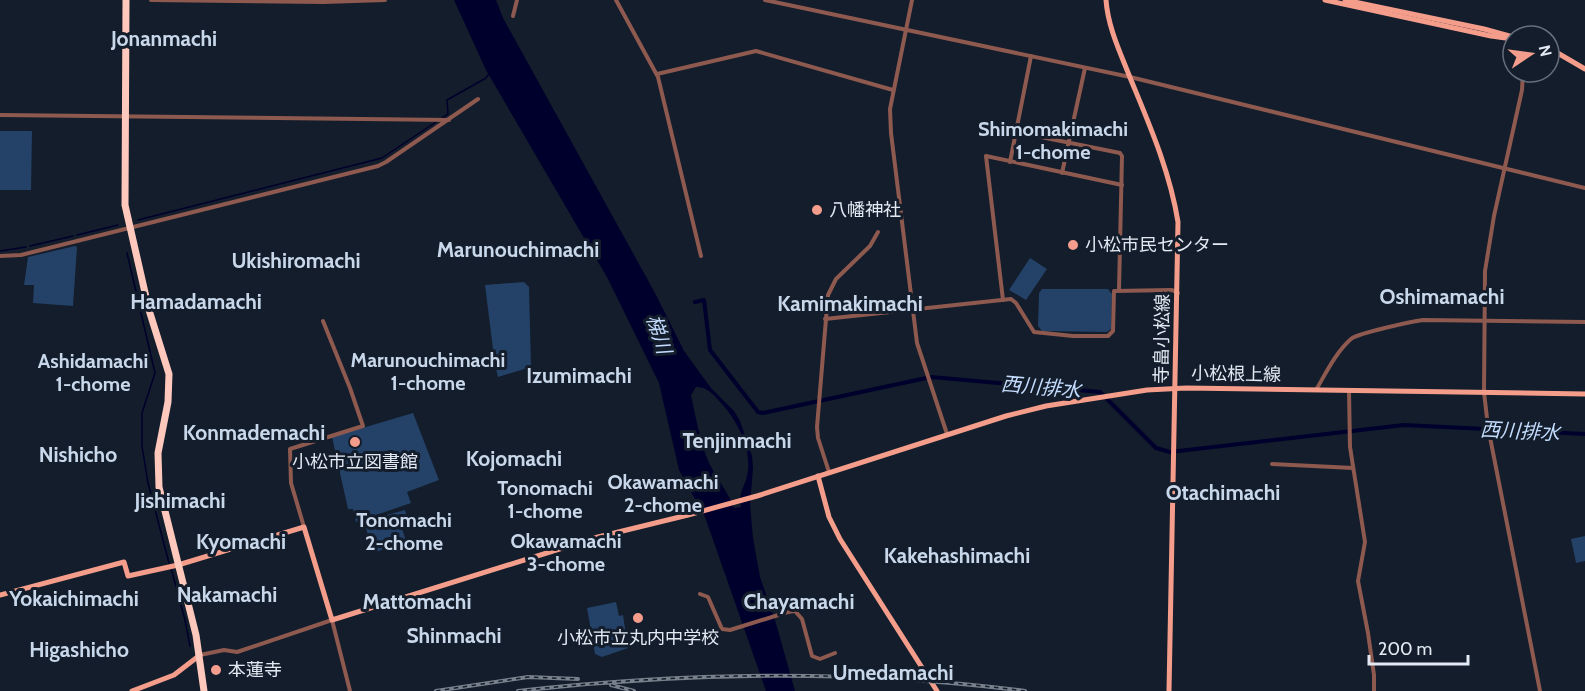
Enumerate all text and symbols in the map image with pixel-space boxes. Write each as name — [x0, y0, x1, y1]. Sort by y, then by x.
north arrow — [1501, 24, 1561, 84]
district label: Jonanmachi — [110, 26, 217, 51]
text: N — [1535, 43, 1556, 58]
district label: Shimomakimachi 1-chome — [978, 117, 1128, 164]
place label: 八幡神社 — [829, 199, 901, 221]
marker: 八幡神社 — [810, 203, 824, 217]
place label: 小松市民センター — [1085, 234, 1229, 256]
district label: Marunouchimachi — [437, 237, 599, 262]
marker: 小松市民センター — [1066, 238, 1080, 252]
district label: Ukishiromachi — [231, 248, 361, 273]
district label: Oshimamachi — [1380, 284, 1504, 309]
district label: Hamadamachi — [130, 289, 262, 314]
district label: Kamimakimachi — [777, 291, 923, 316]
street label: 寺畠小松線 — [1150, 294, 1174, 384]
water label: 梯川 — [641, 311, 677, 359]
district label: Marunouchimachi 1-chome — [351, 348, 505, 395]
district label: Ashidamachi 1-chome — [38, 349, 148, 396]
street label: 小松根上線 — [1191, 362, 1281, 386]
district label: Izumimachi — [526, 363, 632, 388]
water label: 西川排水 — [1000, 372, 1084, 403]
water label: 西川排水 — [1479, 417, 1563, 445]
district label: Konmademachi — [183, 420, 325, 445]
district label: Tenjinmachi — [682, 428, 792, 453]
marker: 小松市立図書館 — [348, 435, 362, 449]
district label: Nishicho — [39, 442, 117, 467]
district label: Kojomachi — [466, 446, 562, 471]
place label: 小松市立図書館 — [292, 451, 418, 473]
district label: Okawamachi 2-chome — [608, 470, 719, 517]
district label: Tonomachi 1-chome — [497, 476, 593, 523]
district label: Otachimachi — [1166, 480, 1280, 505]
district label: Jishimachi — [133, 488, 226, 513]
district label: Tonomachi 2-chome — [356, 508, 452, 555]
district label: Kyomachi — [196, 529, 286, 554]
district label: Okawamachi 3-chome — [511, 529, 622, 576]
district label: Kakehashimachi — [884, 543, 1030, 568]
district label: Nakamachi — [177, 582, 277, 607]
district label: Yokaichimachi — [8, 586, 139, 611]
district label: Mattomachi — [363, 589, 471, 614]
district label: Chayamachi — [744, 589, 854, 614]
marker: 小松市立丸内中学校 — [631, 611, 645, 625]
district label: Shinmachi — [406, 623, 502, 648]
place label: 小松市立丸内中学校 — [557, 627, 719, 649]
scale bar — [1369, 628, 1468, 666]
district label: Higashicho — [29, 637, 129, 662]
text: 200 m — [1378, 638, 1432, 660]
place label: 本蓮寺 — [228, 659, 282, 681]
district label: Umedamachi — [832, 660, 954, 685]
marker: 本蓮寺 — [209, 663, 223, 677]

